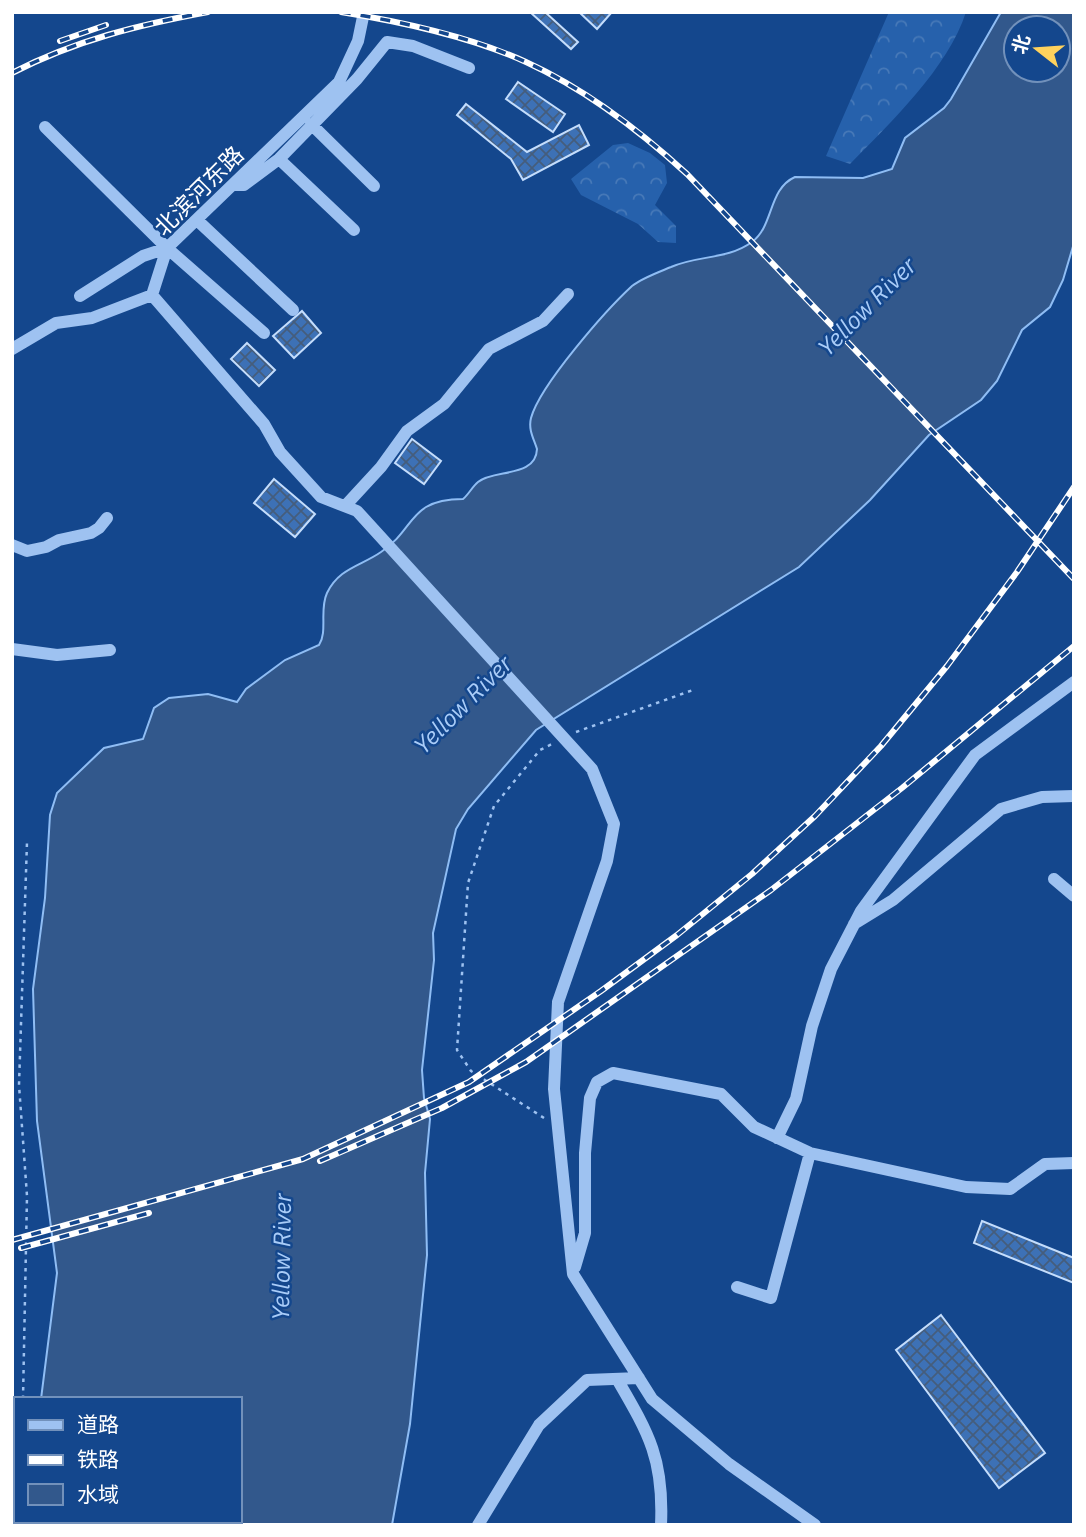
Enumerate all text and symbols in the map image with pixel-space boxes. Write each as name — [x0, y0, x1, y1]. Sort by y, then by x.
north arrow — [1002, 14, 1072, 84]
text: 北 — [1006, 31, 1035, 57]
street label: 北滨河东路 — [147, 139, 250, 242]
water label: Yellow River — [810, 249, 923, 363]
water label: Yellow River — [406, 647, 519, 761]
water label: Yellow River — [264, 1192, 298, 1321]
legend — [14, 1397, 242, 1523]
text: 道路 — [77, 1410, 119, 1438]
text: 铁路 — [77, 1445, 119, 1473]
text: 水域 — [77, 1480, 119, 1508]

